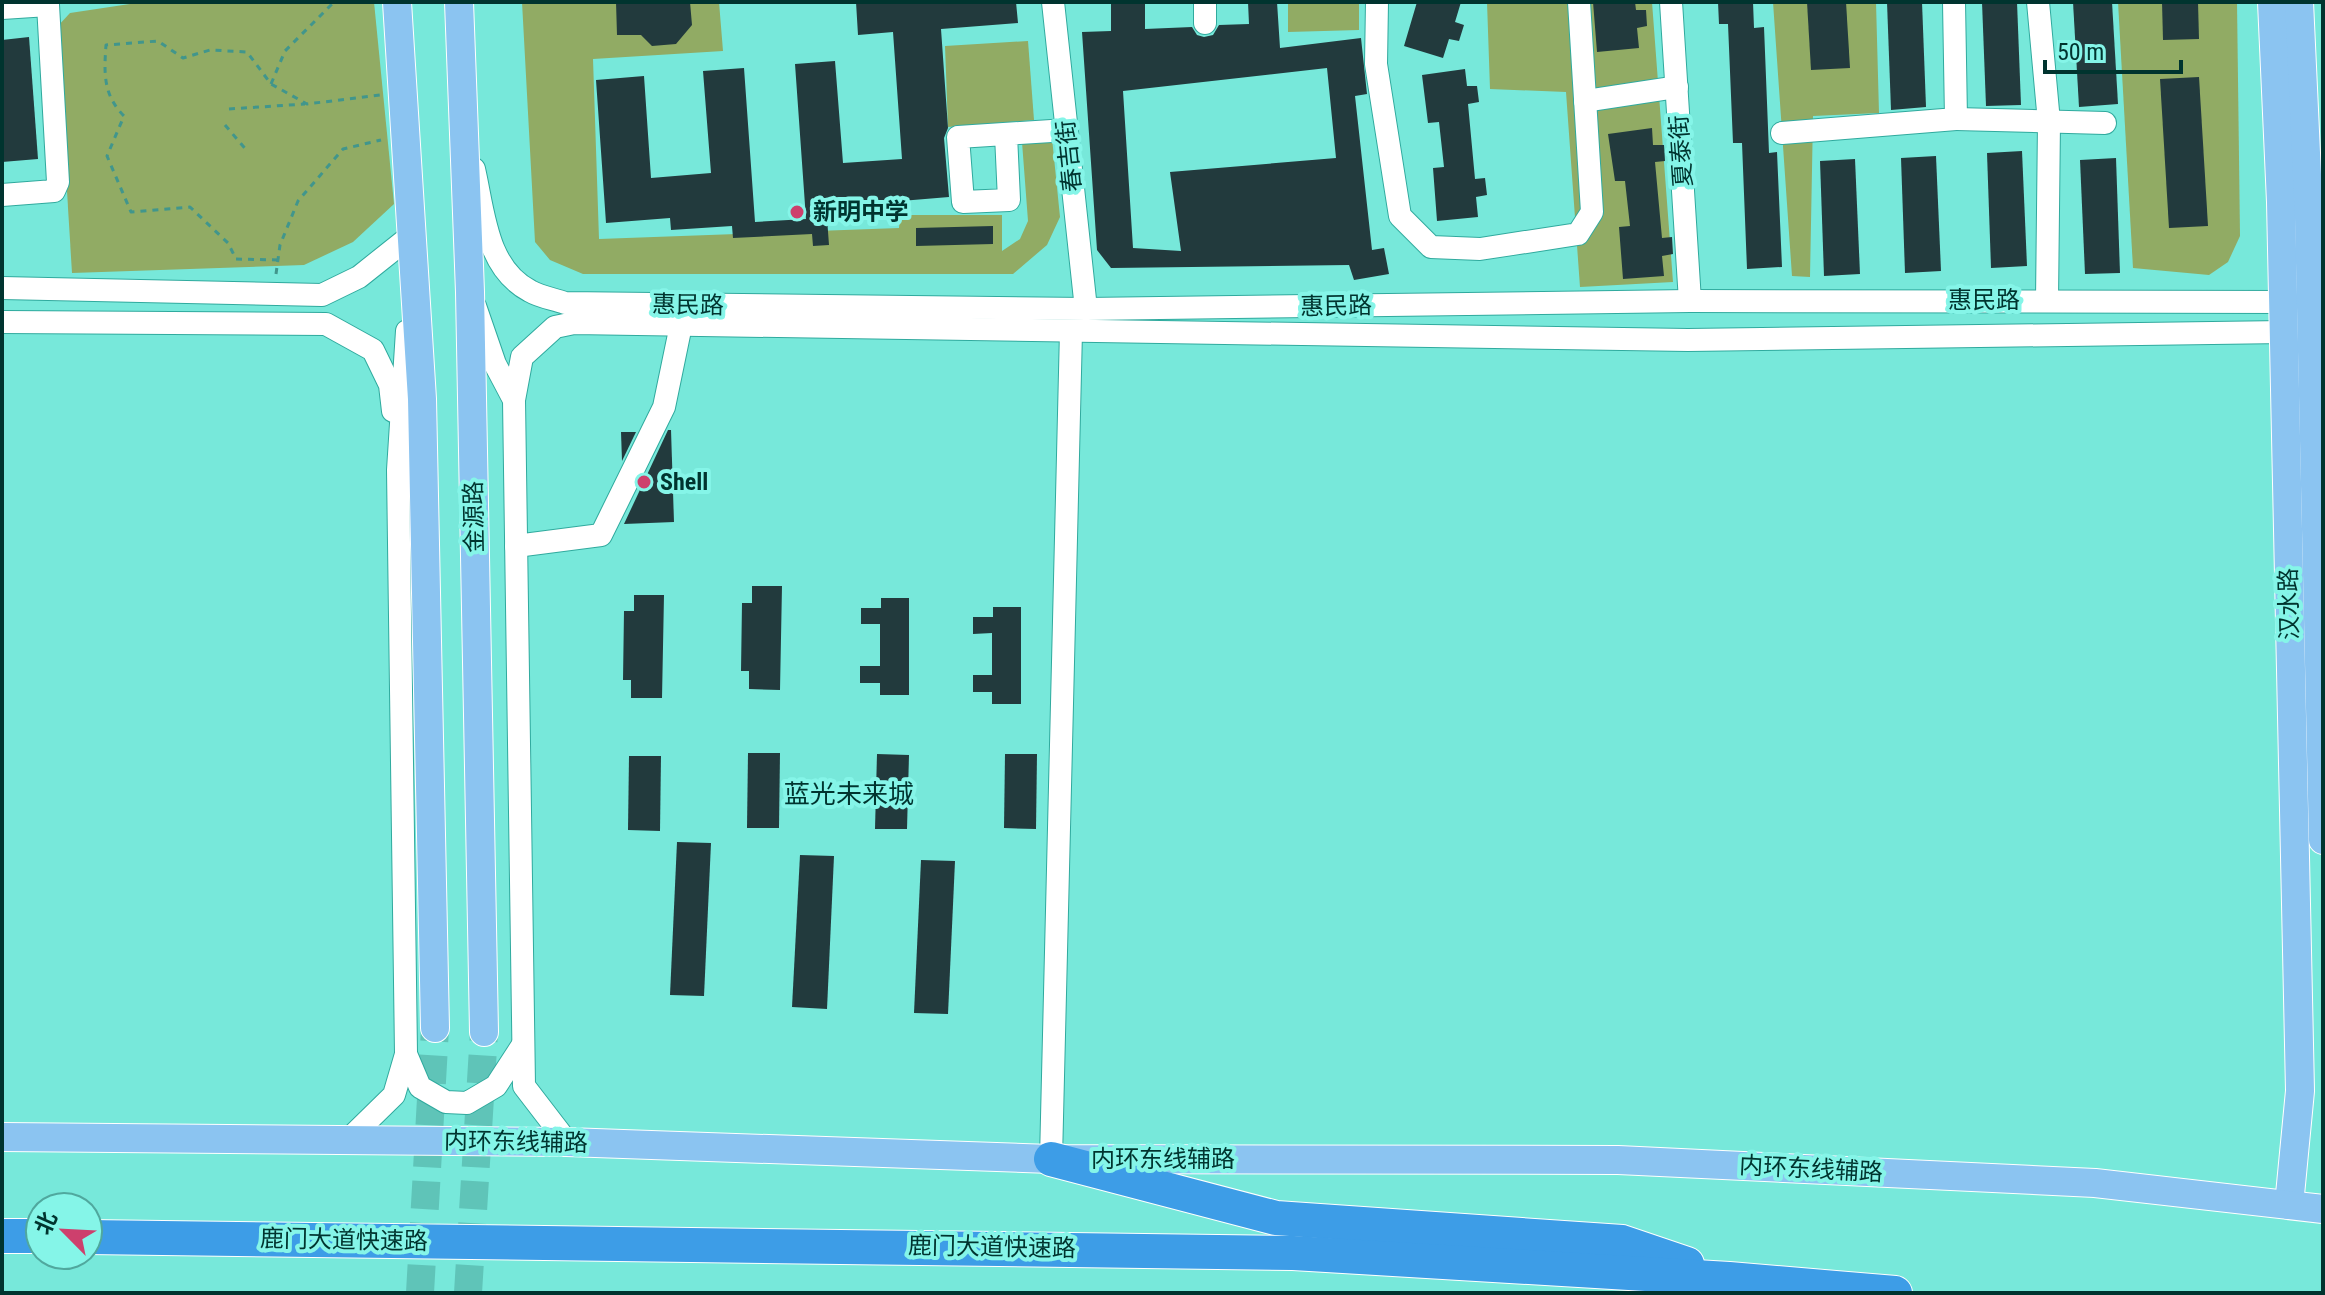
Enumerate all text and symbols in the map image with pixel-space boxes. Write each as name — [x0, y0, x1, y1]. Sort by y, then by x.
scale bar — [2045, 24, 2181, 74]
text: 50 m — [2057, 38, 2104, 66]
street label: 夏泰街 — [1665, 114, 1697, 188]
street label: 春吉街 — [1051, 119, 1087, 193]
place label: 新明中学 — [813, 198, 909, 226]
marker: 新明中学 — [788, 203, 806, 221]
street label: 惠民路 — [1948, 286, 2020, 314]
street label: 惠民路 — [652, 290, 724, 320]
street label: 惠民路 — [1300, 291, 1372, 321]
place label: Shell — [660, 468, 708, 496]
marker: Shell — [635, 473, 653, 491]
street label: 金源路 — [459, 481, 489, 553]
street label: 汉水路 — [2274, 568, 2304, 640]
district label: 蓝光未来城 — [784, 779, 914, 809]
street label: 内环东线辅路 — [444, 1127, 588, 1157]
street label: 内环东线辅路 — [1091, 1145, 1235, 1173]
street label: 内环东线辅路 — [1738, 1151, 1884, 1187]
north arrow — [24, 1191, 104, 1271]
text: 北 — [30, 1208, 62, 1238]
street label: 鹿门大道快速路 — [260, 1225, 428, 1255]
street label: 鹿门大道快速路 — [908, 1232, 1076, 1262]

